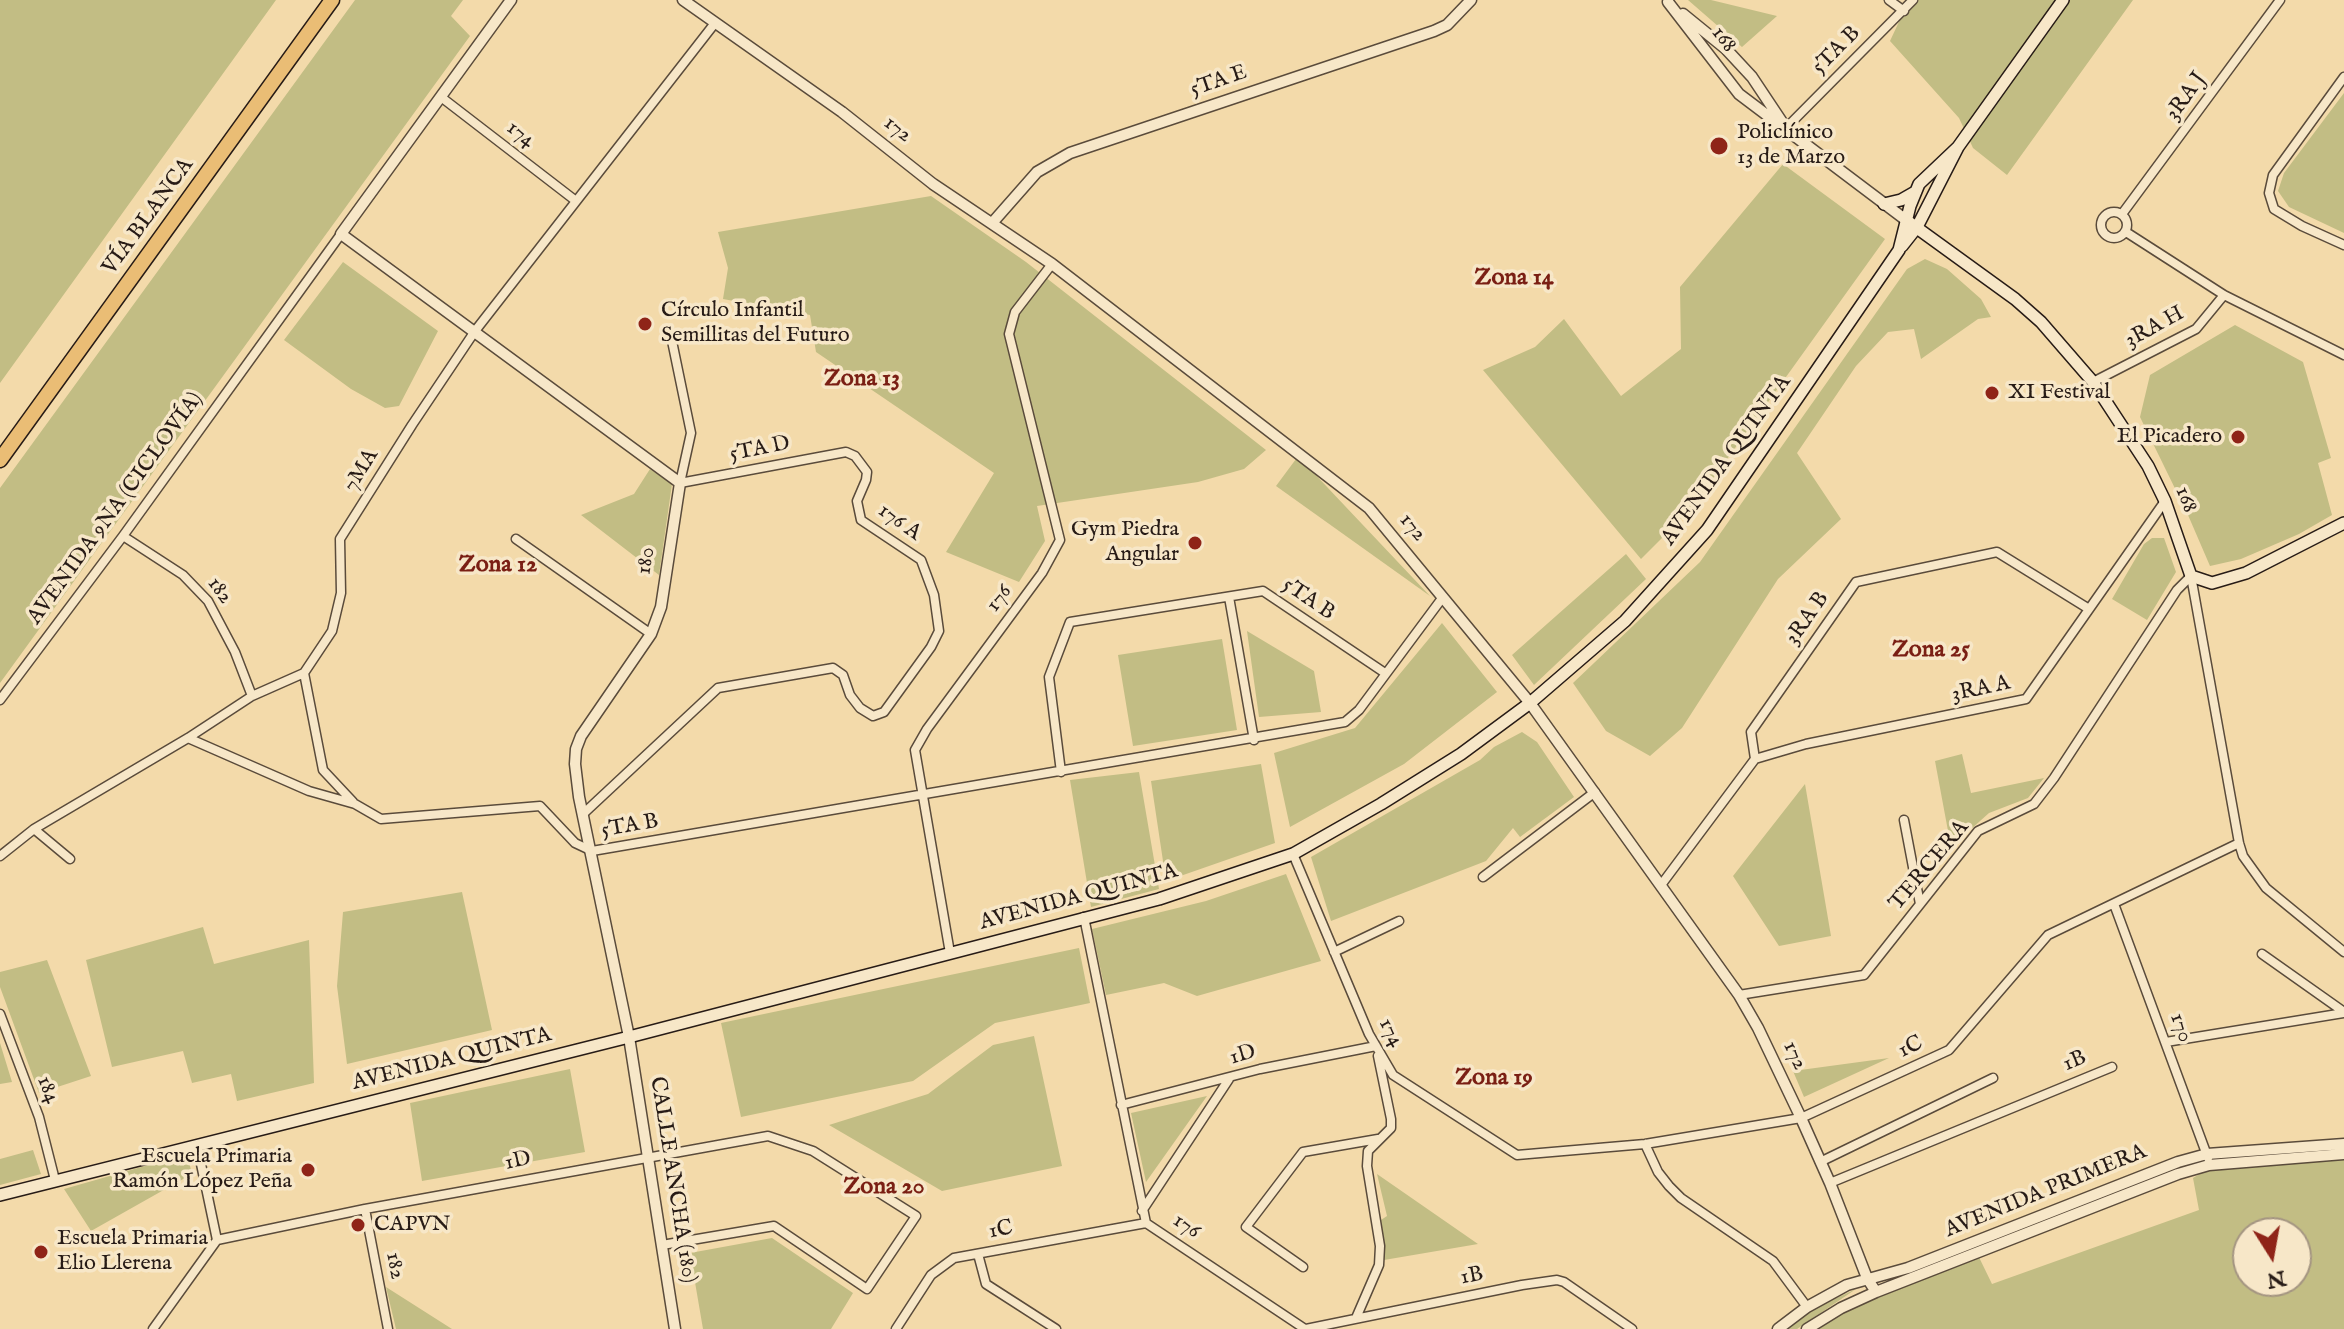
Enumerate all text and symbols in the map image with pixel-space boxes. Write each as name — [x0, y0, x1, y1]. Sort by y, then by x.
street label: 5TA B — [1807, 21, 1867, 81]
street label: 168 — [1705, 22, 1741, 58]
street label: 5TA E — [1187, 60, 1251, 104]
street label: 3RA J — [2161, 68, 2213, 126]
street label: 172 — [878, 111, 916, 149]
street label: 174 — [500, 116, 540, 154]
place label: Policlínico 13 de Marzo — [1737, 120, 1845, 172]
marker: Policlínico 13 de Marzo — [1708, 135, 1730, 157]
street label: VÍA BLANCA — [98, 153, 200, 281]
district label: Zona 14 — [1475, 265, 1553, 293]
place label: Círculo Infantil Semillitas del Futuro — [661, 298, 850, 350]
street label: 3RA H — [2121, 301, 2189, 355]
marker: Círculo Infantil Semillitas del Futuro — [636, 315, 654, 333]
district label: Zona 13 — [824, 366, 900, 394]
street label: AVENIDA QUINTA — [1656, 371, 1798, 551]
place label: XI Festival — [2008, 380, 2110, 406]
marker: XI Festival — [1983, 384, 2001, 402]
street label: AVENIDA 9NA (CICLOVÍA) — [23, 388, 209, 630]
place label: El Picadero — [2117, 424, 2222, 450]
marker: El Picadero — [2229, 428, 2247, 446]
street label: 5TA D — [728, 431, 792, 469]
street label: 7MA — [339, 445, 385, 497]
street label: 168 — [2168, 483, 2202, 517]
street label: 176 A — [872, 498, 926, 548]
street label: 172 — [1393, 508, 1431, 548]
place label: Gym Piedra Angular — [1071, 517, 1179, 568]
marker: Gym Piedra Angular — [1186, 534, 1204, 552]
street label: 180 — [632, 545, 662, 577]
district label: Zona 12 — [459, 552, 537, 580]
street label: 182 — [200, 572, 238, 610]
street label: 5TA B — [1277, 573, 1339, 627]
street label: 176 — [981, 580, 1019, 618]
street label: 3RA B — [1780, 587, 1836, 651]
district label: Zona 25 — [1892, 637, 1970, 665]
street label: 3RA A — [1949, 671, 2013, 709]
street label: 5TA B — [599, 809, 661, 845]
street label: TERCERA — [1885, 815, 1975, 917]
street label: AVENIDA QUINTA — [977, 859, 1181, 937]
street label: 170 — [2163, 1010, 2197, 1046]
street label: 174 — [1371, 1014, 1409, 1052]
street label: AVENIDA QUINTA — [350, 1023, 554, 1097]
street label: 1C — [1895, 1031, 1927, 1065]
street label: 172 — [1776, 1037, 1812, 1075]
street label: 1D — [1227, 1040, 1259, 1072]
street label: 1B — [2060, 1045, 2090, 1079]
district label: Zona 19 — [1455, 1065, 1533, 1093]
street label: 184 — [30, 1072, 64, 1108]
street label: CALLE ANCHA (180) — [643, 1075, 701, 1285]
street label: AVENIDA PRIMERA — [1941, 1139, 2151, 1245]
place label: Escuela Primaria Ramón López Peña — [112, 1144, 292, 1196]
street label: 1D — [503, 1147, 533, 1177]
marker: Escuela Primaria Ramón López Peña — [299, 1161, 317, 1179]
district label: Zona 20 — [843, 1174, 925, 1202]
street label: 176 — [1167, 1208, 1205, 1246]
place label: CAPVN — [374, 1212, 451, 1238]
marker: CAPVN — [349, 1216, 367, 1234]
street label: 1C — [987, 1216, 1015, 1246]
north arrow — [2232, 1217, 2312, 1297]
place label: Escuela Primaria Elio Llerena — [57, 1226, 208, 1278]
marker: Escuela Primaria Elio Llerena — [32, 1243, 50, 1261]
street label: 182 — [378, 1250, 410, 1282]
street label: 1B — [1458, 1262, 1486, 1292]
text: N — [2264, 1263, 2288, 1294]

